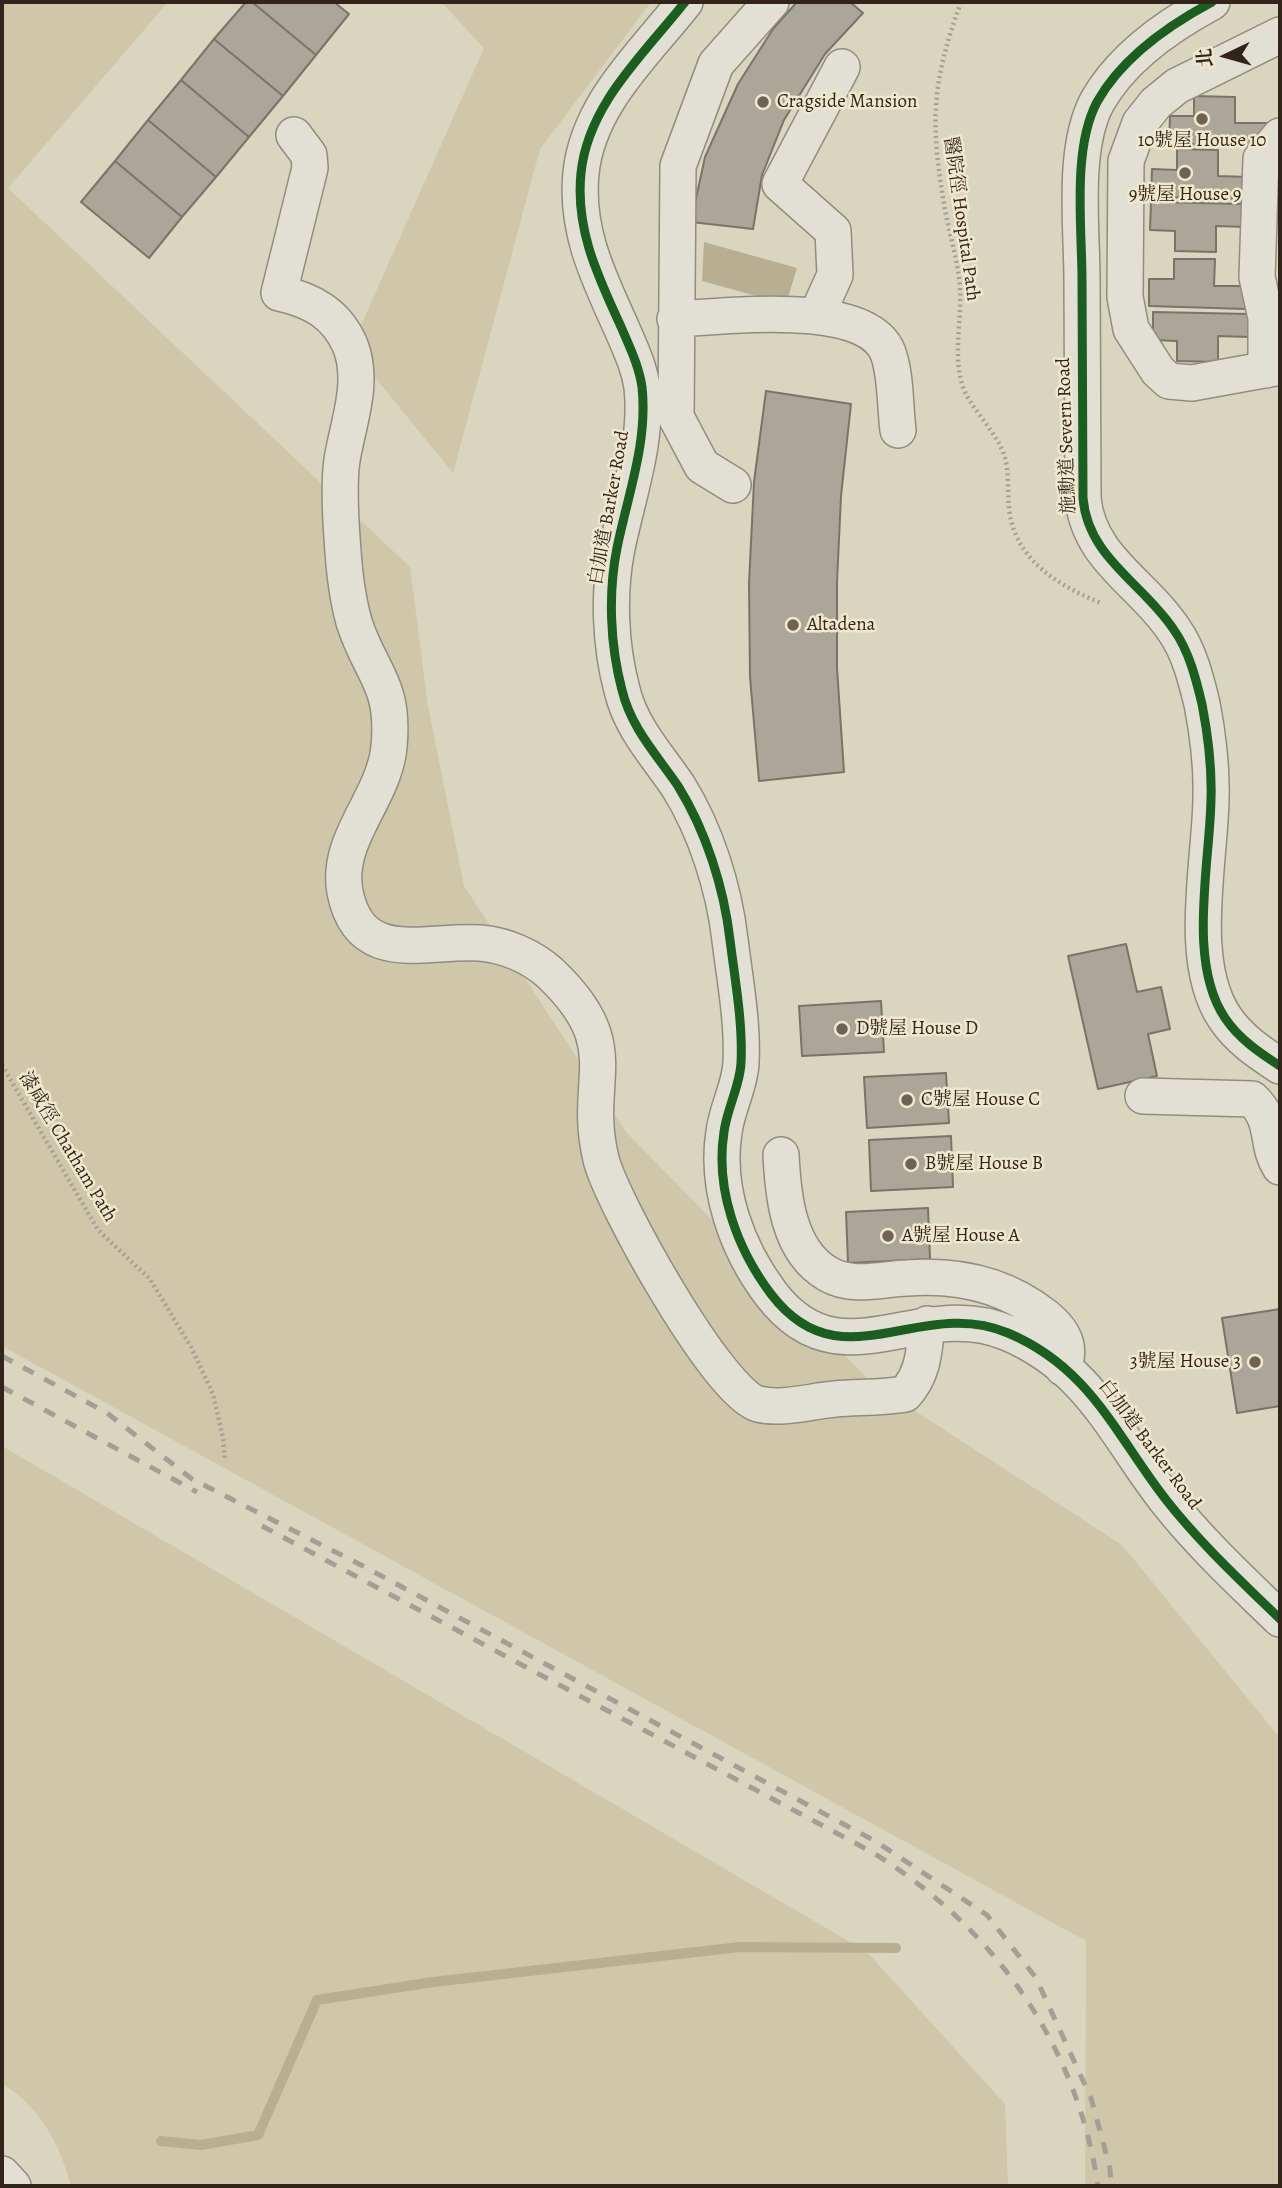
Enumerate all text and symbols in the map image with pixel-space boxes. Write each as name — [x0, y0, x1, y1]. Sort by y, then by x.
north arrow — [1191, 21, 1261, 91]
text: 北 — [1191, 47, 1219, 68]
place label: Cragside Mansion — [777, 91, 917, 113]
marker: Cragside Mansion — [755, 94, 771, 110]
marker: 10號屋 House 10 — [1194, 111, 1210, 127]
place label: 10號屋 House 10 — [1138, 130, 1266, 152]
street label: 醫院徑 Hospital Path — [938, 135, 984, 303]
marker: 9號屋 House 9 — [1177, 165, 1193, 181]
place label: 9號屋 House 9 — [1129, 184, 1241, 206]
street label: 施勳道 Severn Road — [1053, 357, 1081, 515]
street label: 白加道 Barker Road — [585, 429, 635, 587]
place label: Altadena — [807, 614, 875, 636]
marker: Altadena — [785, 617, 801, 633]
place label: D號屋 House D — [856, 1018, 978, 1040]
marker: D號屋 House D — [834, 1021, 850, 1037]
street label: 漆咸徑 Chatham Path — [13, 1067, 121, 1227]
place label: C號屋 House C — [921, 1089, 1040, 1111]
marker: C號屋 House C — [899, 1092, 915, 1108]
place label: B號屋 House B — [925, 1153, 1043, 1175]
marker: B號屋 House B — [903, 1156, 919, 1172]
place label: A號屋 House A — [902, 1225, 1020, 1247]
marker: A號屋 House A — [880, 1228, 896, 1244]
place label: 3號屋 House 3 — [1130, 1351, 1241, 1373]
marker: 3號屋 House 3 — [1247, 1354, 1263, 1370]
street label: 白加道 Barker Road — [1093, 1376, 1205, 1514]

